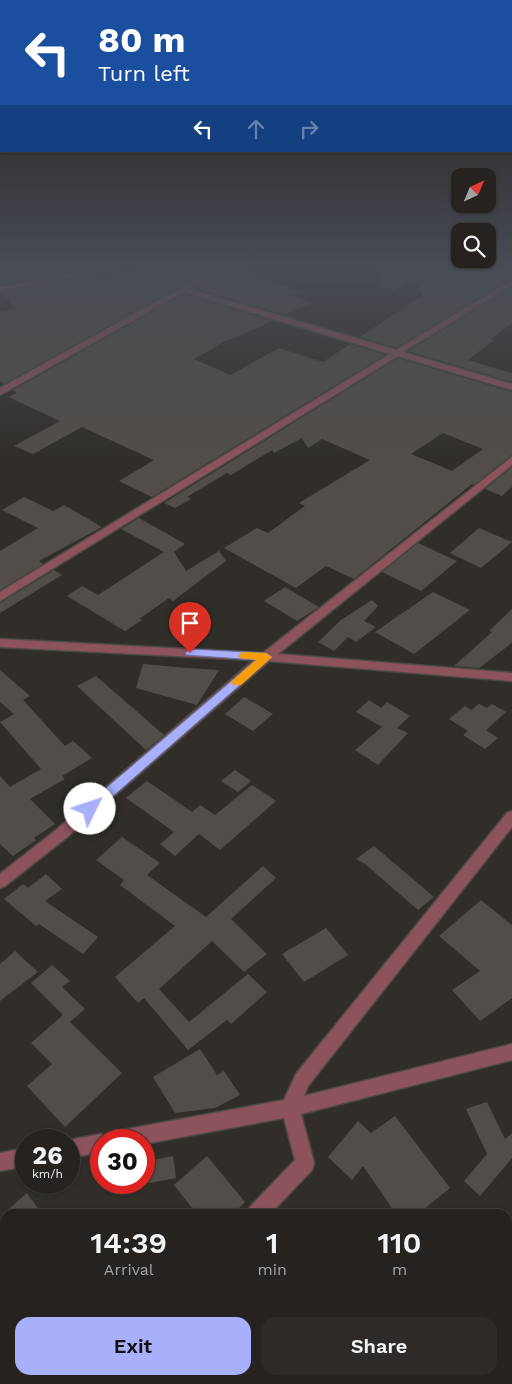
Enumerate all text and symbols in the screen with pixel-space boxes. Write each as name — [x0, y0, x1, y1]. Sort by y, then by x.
text: 80 m — [98, 19, 185, 61]
icon: left — [15, 20, 80, 85]
text: Turn left — [98, 61, 190, 86]
icon: left — [189, 115, 217, 143]
icon: ahead — [242, 115, 270, 143]
icon: right — [295, 115, 323, 143]
north arrow — [451, 168, 496, 212]
map controls — [451, 168, 496, 268]
button: search — [451, 223, 496, 268]
pin — [169, 602, 211, 653]
icon: arrive — [176, 609, 204, 637]
position arrow — [63, 782, 115, 834]
speed limit sign: 30 — [90, 1129, 155, 1194]
text: 26 — [32, 1141, 63, 1170]
text: km/h — [32, 1167, 63, 1181]
text: 14:39 — [90, 1225, 167, 1260]
text: 1 — [266, 1225, 279, 1260]
text: 110 — [377, 1225, 422, 1260]
text: Arrival — [104, 1260, 154, 1279]
text: min — [258, 1260, 287, 1279]
text: m — [392, 1260, 407, 1279]
button: Exit — [15, 1317, 251, 1375]
button: Share — [261, 1317, 497, 1375]

